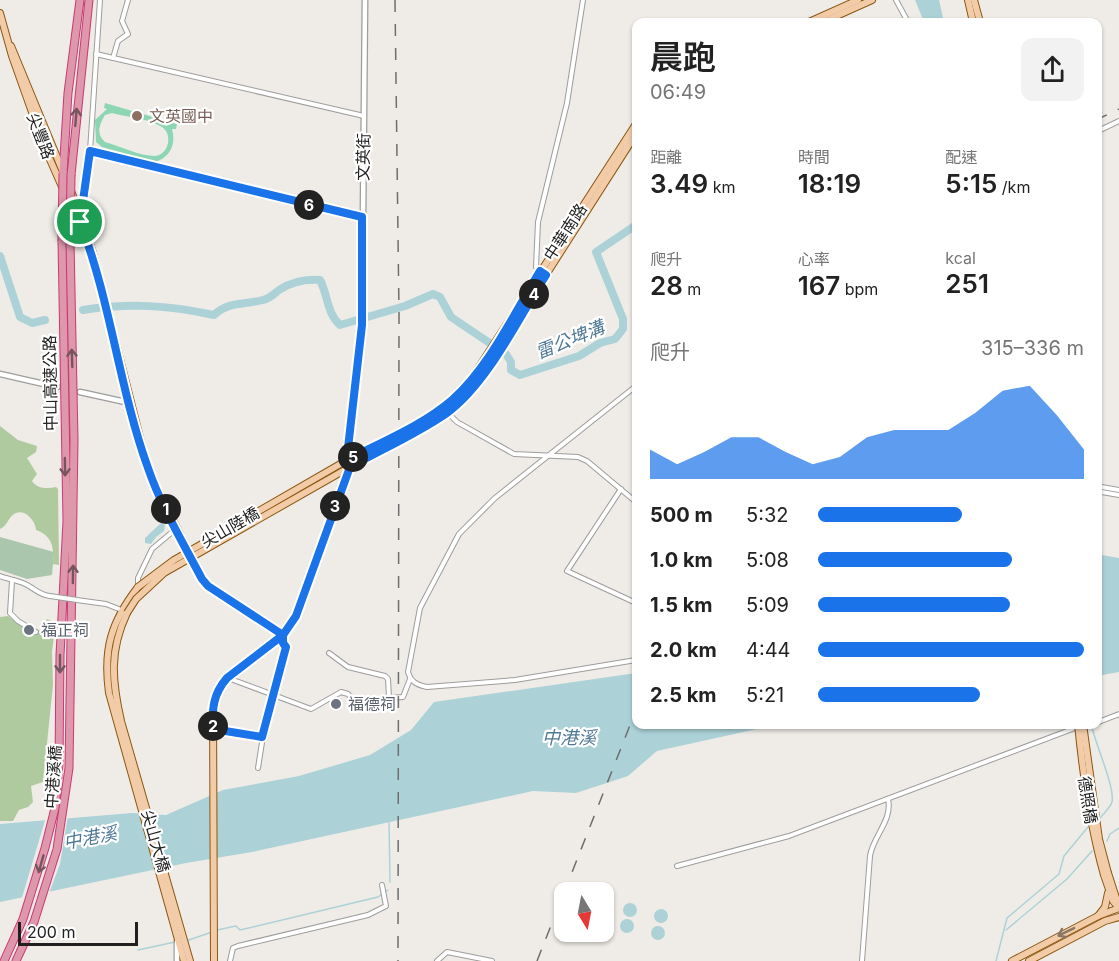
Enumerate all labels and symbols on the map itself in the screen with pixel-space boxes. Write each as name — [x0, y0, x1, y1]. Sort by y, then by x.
place label: 文英國中 — [149, 106, 213, 126]
one-way arrow — [71, 107, 82, 127]
marker: 文英國中 — [130, 109, 144, 123]
street label: 尖豐路 — [23, 110, 59, 162]
street label: 文英街 — [353, 133, 373, 181]
pin: 6 — [294, 190, 324, 220]
pin — [54, 196, 105, 247]
street label: 中華南路 — [539, 200, 591, 264]
pin: 4 — [519, 279, 549, 309]
water label: 雷公埤溝 — [533, 315, 610, 363]
street label: 中山高速公路 — [39, 335, 61, 431]
one-way arrow — [66, 349, 78, 369]
pin: 5 — [338, 442, 368, 472]
one-way arrow — [60, 457, 71, 477]
pin: 3 — [320, 491, 350, 521]
pin: 1 — [151, 494, 181, 524]
street label: 尖山陸橋 — [197, 502, 263, 552]
one-way arrow — [67, 565, 79, 585]
place label: 福正祠 — [41, 620, 89, 640]
marker: 福正祠 — [22, 623, 36, 637]
one-way arrow — [54, 653, 65, 673]
place label: 福德祠 — [348, 694, 396, 714]
marker: 福德祠 — [329, 697, 343, 711]
pin: 2 — [198, 711, 228, 741]
water label: 中港溪 — [542, 727, 599, 748]
street label: 中港溪橋 — [41, 744, 65, 810]
street label: 德照橋 — [1074, 775, 1102, 825]
street label: 尖山大橋 — [138, 807, 174, 875]
water label: 中港溪 — [61, 821, 121, 853]
one-way arrow — [35, 854, 46, 873]
north arrow — [554, 882, 614, 942]
scale bar — [18, 919, 138, 946]
one-way arrow — [1057, 926, 1075, 938]

